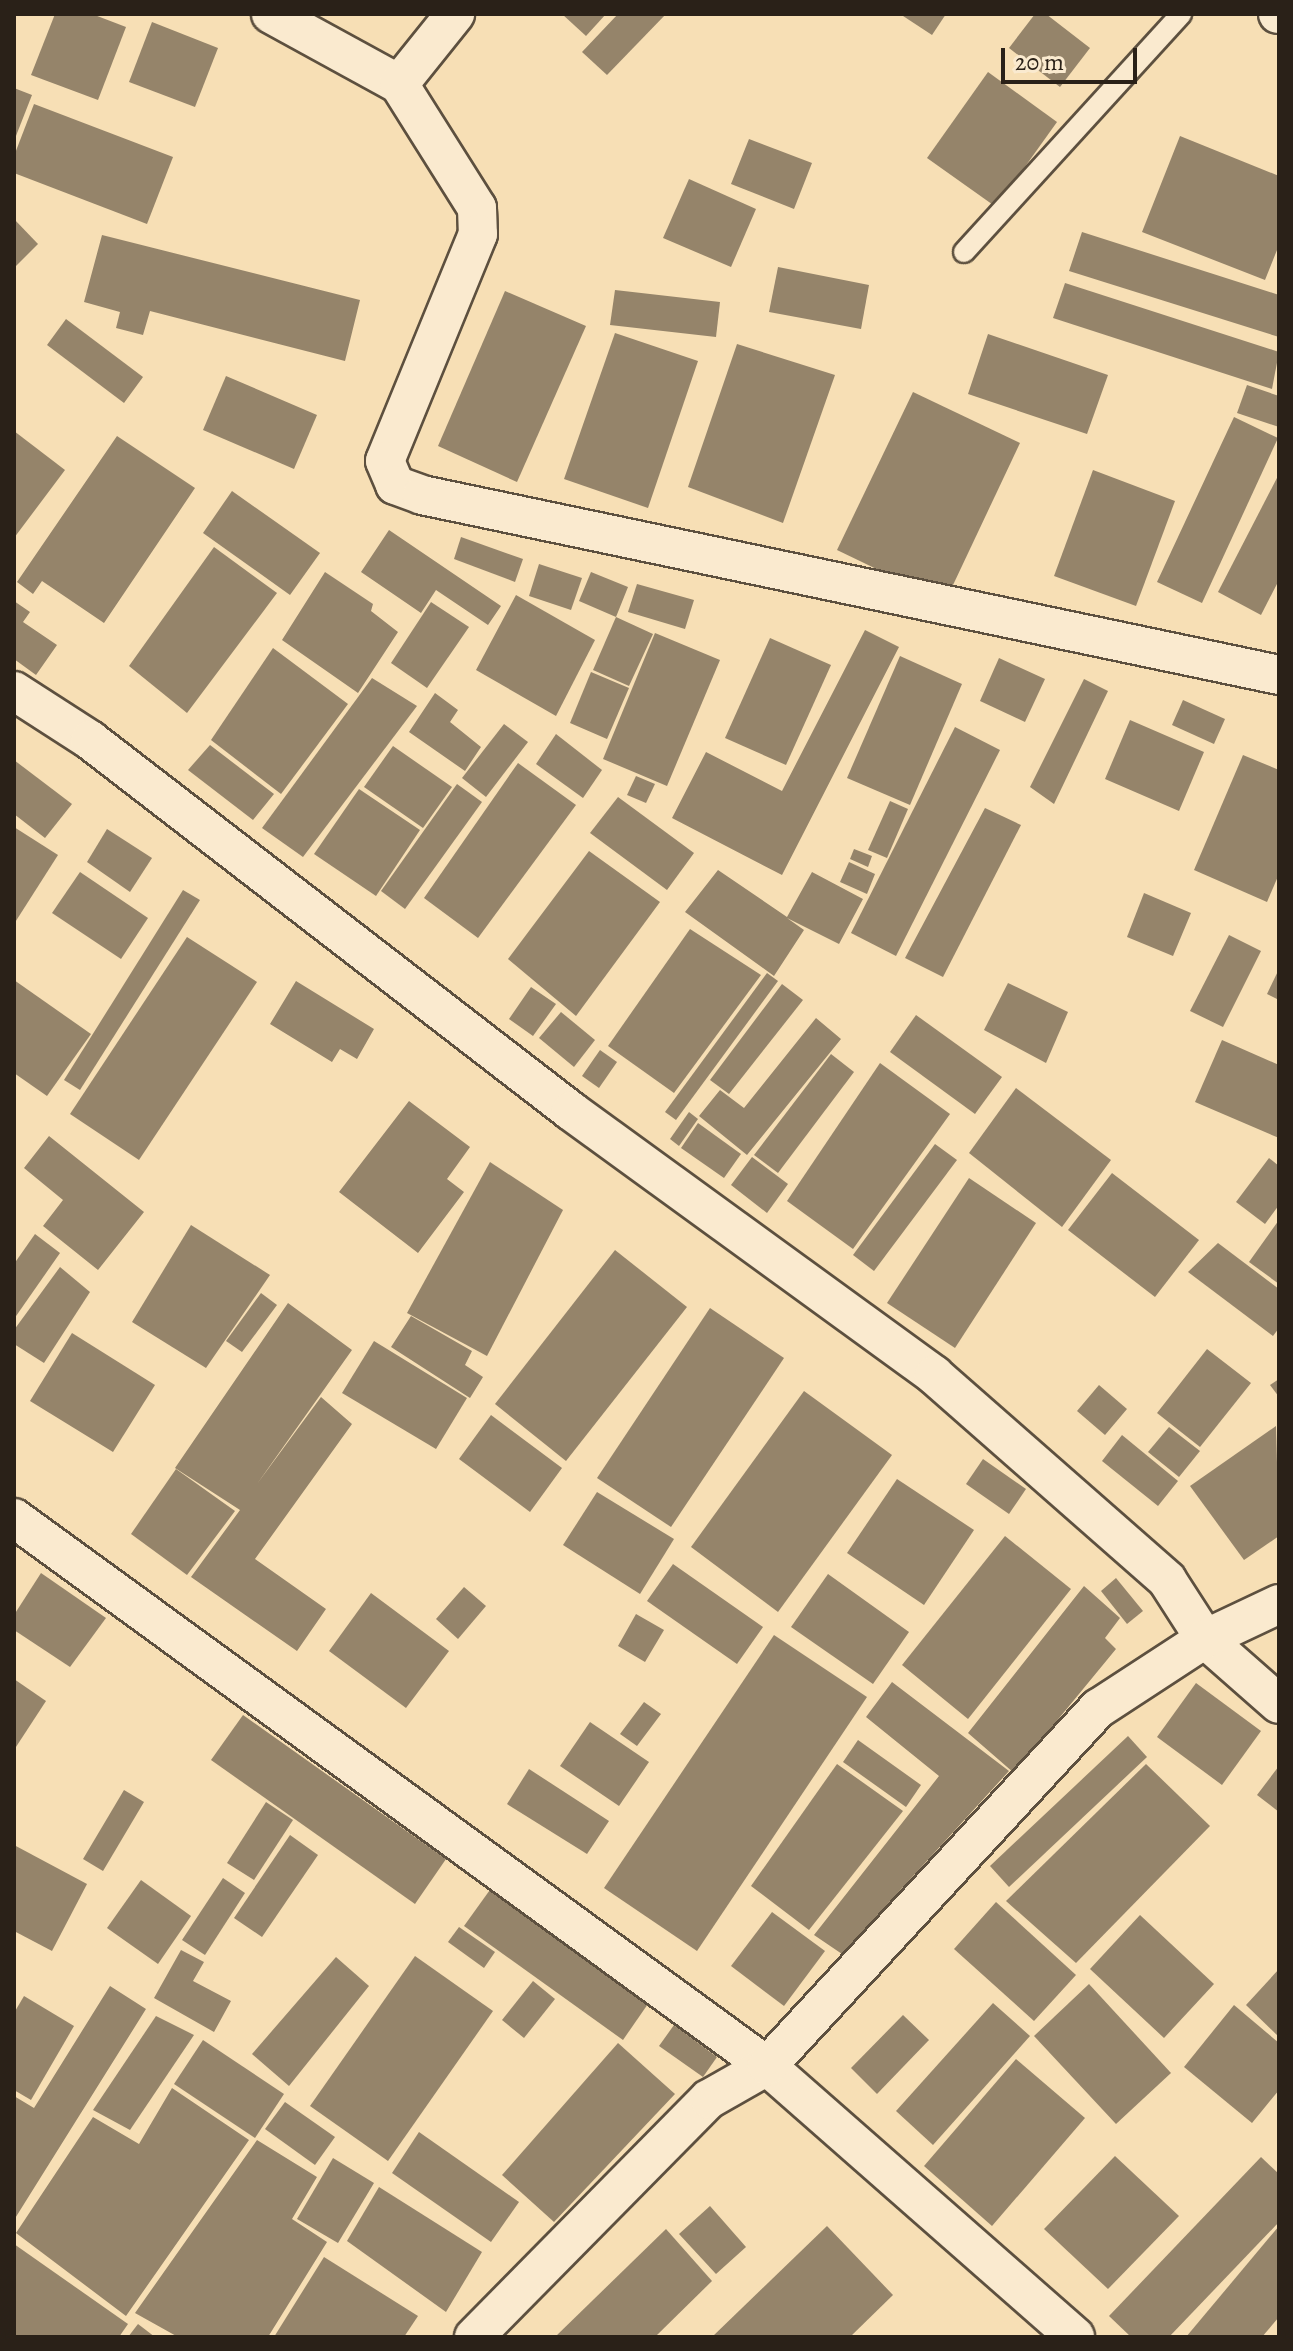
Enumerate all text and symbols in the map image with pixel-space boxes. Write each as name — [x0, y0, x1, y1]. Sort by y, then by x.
scale bar — [1005, 32, 1141, 82]
text: 20 m — [1015, 46, 1064, 78]

